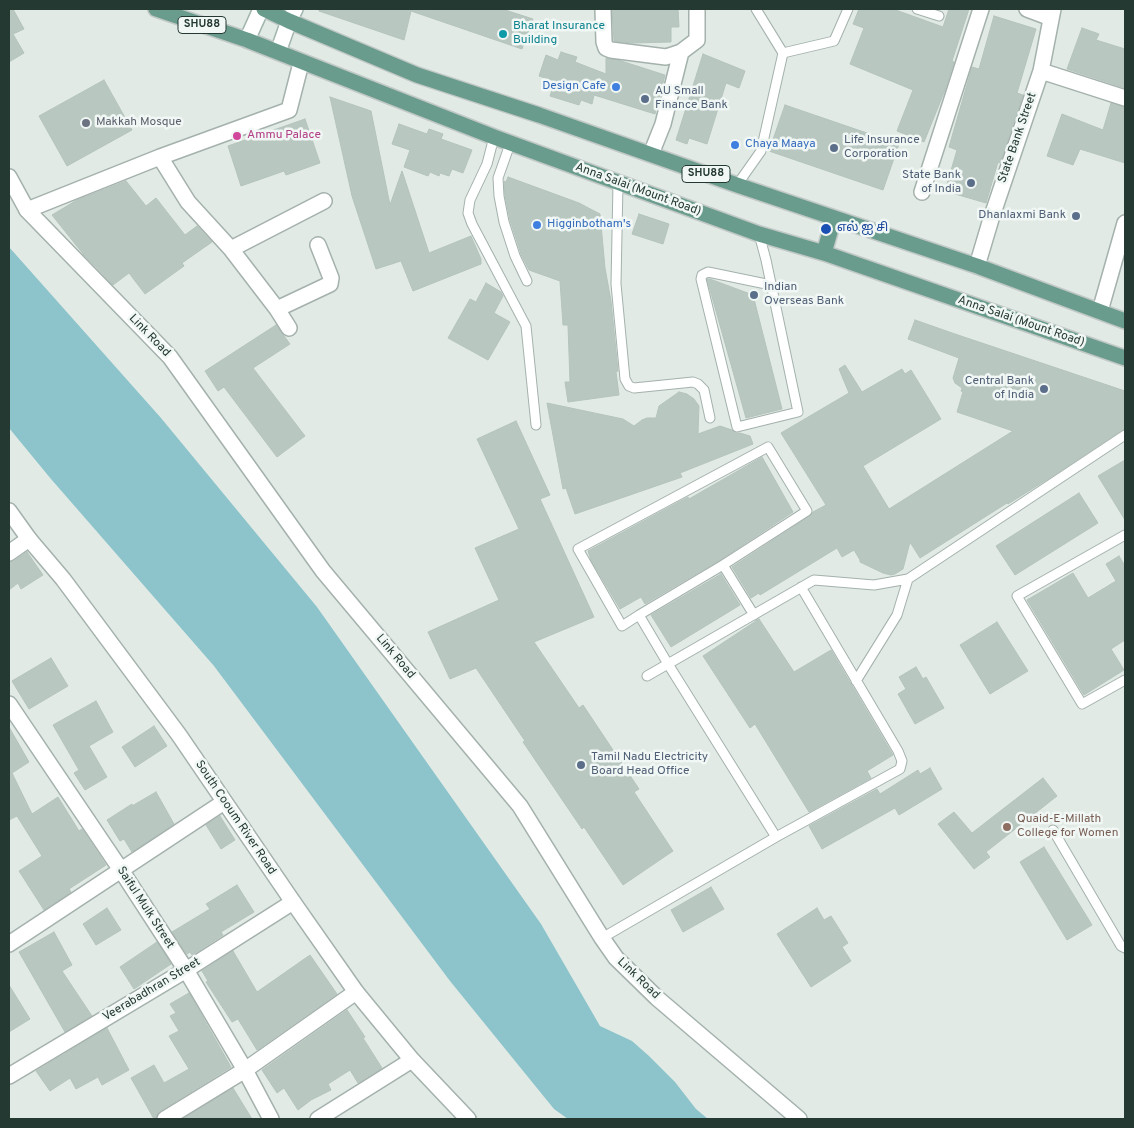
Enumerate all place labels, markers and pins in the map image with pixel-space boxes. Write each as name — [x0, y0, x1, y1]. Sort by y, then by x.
place label: Bharat Insurance Building — [513, 20, 605, 48]
marker: Bharat Insurance Building — [497, 28, 509, 40]
place label: Design Cafe — [542, 80, 606, 94]
marker: Design Cafe — [610, 81, 622, 93]
place label: AU Small Finance Bank — [655, 85, 728, 113]
marker: AU Small Finance Bank — [639, 93, 651, 105]
place label: Makkah Mosque — [96, 116, 182, 130]
marker: Makkah Mosque — [80, 117, 92, 129]
place label: Ammu Palace — [247, 129, 321, 143]
marker: Ammu Palace — [231, 130, 243, 142]
place label: Life Insurance Corporation — [844, 134, 920, 162]
place label: Chaya Maaya — [745, 138, 815, 152]
marker: Chaya Maaya — [729, 139, 741, 151]
marker: Life Insurance Corporation — [828, 142, 840, 154]
place label: State Bank of India — [902, 169, 961, 197]
marker: State Bank of India — [965, 177, 977, 189]
place label: Dhanlaxmi Bank — [978, 209, 1066, 223]
marker: Dhanlaxmi Bank — [1070, 210, 1082, 222]
place label: Higginbotham's — [547, 218, 631, 232]
marker: Higginbotham's — [531, 219, 543, 231]
marker: எல் ஐ சி — [819, 222, 833, 236]
place label: எல் ஐ சி — [837, 222, 888, 236]
place label: Indian Overseas Bank — [764, 281, 844, 309]
marker: Indian Overseas Bank — [748, 289, 760, 301]
place label: Central Bank of India — [965, 375, 1034, 403]
marker: Central Bank of India — [1038, 383, 1050, 395]
place label: Tamil Nadu Electricity Board Head Office — [591, 751, 708, 779]
marker: Tamil Nadu Electricity Board Head Office — [575, 759, 587, 771]
place label: Quaid-E-Millath College for Women — [1017, 813, 1118, 841]
marker: Quaid-E-Millath College for Women — [1001, 821, 1013, 833]

